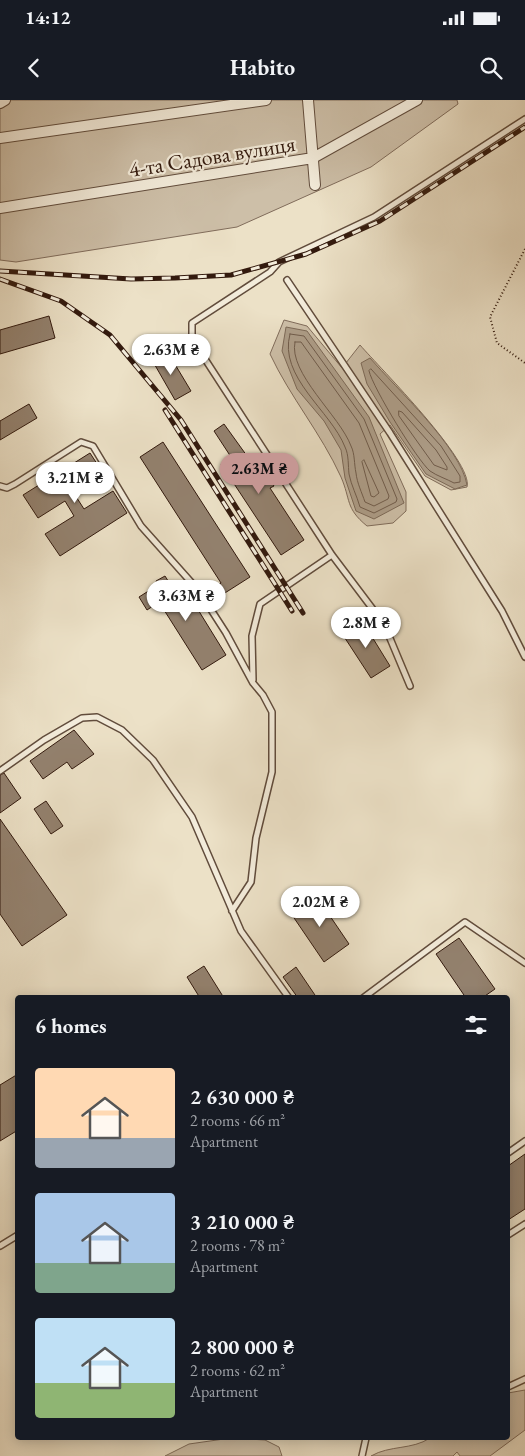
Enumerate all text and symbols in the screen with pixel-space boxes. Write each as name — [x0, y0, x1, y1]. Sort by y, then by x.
text: 14:12 — [25, 5, 71, 30]
text: Habito — [230, 53, 295, 82]
icon: back — [20, 54, 48, 82]
icon: search — [477, 54, 505, 82]
street label: 4-та Садова вулиця — [127, 129, 297, 184]
pin: 2.63M ₴ — [125, 334, 217, 376]
text: 2.63M ₴ — [143, 339, 199, 360]
pin: 2.63M ₴ — [213, 452, 305, 495]
text: 2.63M ₴ — [231, 458, 287, 479]
pin: 3.21M ₴ — [29, 462, 121, 504]
text: 3.21M ₴ — [47, 467, 103, 488]
pin: 3.63M ₴ — [140, 580, 232, 622]
text: 3.63M ₴ — [158, 585, 214, 606]
pin: 2.8M ₴ — [325, 606, 407, 649]
text: 2.8M ₴ — [342, 612, 390, 633]
pin: 2.02M ₴ — [274, 886, 366, 928]
text: 2.02M ₴ — [292, 891, 348, 912]
icon: filters — [462, 1011, 490, 1039]
text: 6 homes — [35, 1012, 107, 1039]
text: 2 630 000 ₴ — [190, 1083, 294, 1110]
icon: home — [75, 1088, 135, 1148]
text: 2 rooms · 66 m² — [190, 1110, 285, 1131]
text: Apartment — [190, 1131, 258, 1152]
text: 3 210 000 ₴ — [190, 1208, 294, 1235]
icon: home — [75, 1213, 135, 1273]
text: 2 rooms · 78 m² — [190, 1235, 285, 1256]
text: Apartment — [190, 1256, 258, 1277]
text: 2 800 000 ₴ — [190, 1333, 294, 1360]
icon: home — [75, 1338, 135, 1398]
text: 2 rooms · 62 m² — [190, 1360, 285, 1381]
text: Apartment — [190, 1381, 258, 1402]

